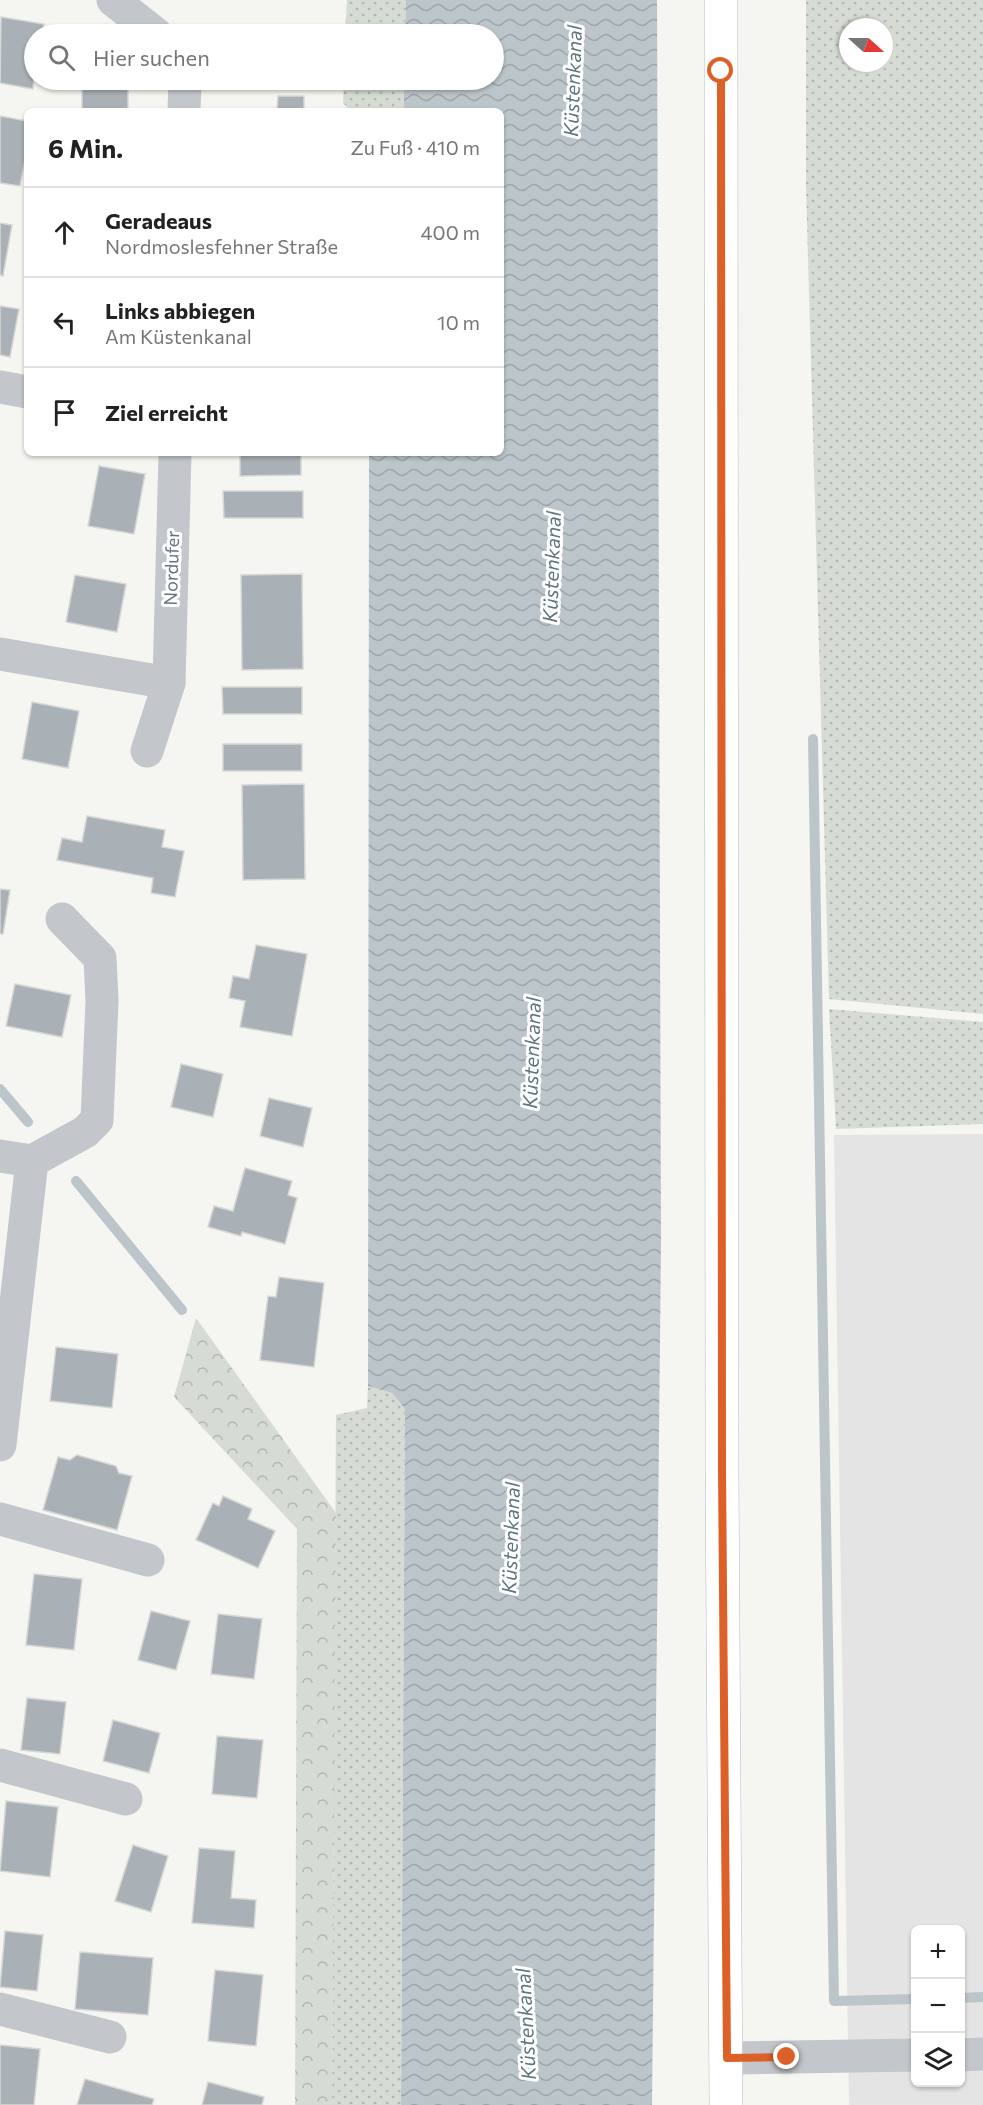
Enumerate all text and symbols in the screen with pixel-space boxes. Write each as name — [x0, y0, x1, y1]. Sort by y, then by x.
north arrow — [839, 18, 893, 72]
search box — [24, 24, 504, 90]
water label: Küstenkanal — [558, 24, 586, 137]
icon: search — [45, 41, 78, 74]
text: Hier suchen — [93, 44, 210, 71]
route start — [707, 57, 733, 83]
text: 6 Min. — [48, 132, 123, 163]
text: Zu Fuß · 410 m — [350, 135, 480, 159]
text: Geradeaus — [105, 207, 212, 234]
icon: ahead — [48, 216, 81, 249]
text: 400 m — [421, 220, 480, 244]
text: Nordmoslesfehner Straße — [105, 234, 338, 258]
text: Links abbiegen — [105, 297, 255, 324]
icon: left — [48, 306, 81, 339]
text: 10 m — [437, 310, 480, 334]
text: Am Küstenkanal — [105, 324, 252, 348]
icon: arrive — [48, 396, 81, 429]
text: Ziel erreicht — [105, 399, 228, 426]
water label: Küstenkanal — [537, 510, 565, 623]
street label: Nordufer — [159, 530, 183, 606]
water label: Küstenkanal — [517, 996, 545, 1109]
water label: Küstenkanal — [496, 1481, 524, 1594]
map controls — [911, 1925, 965, 2087]
button: + — [911, 1925, 965, 1979]
water label: Küstenkanal — [510, 1967, 540, 2080]
button: − — [911, 1979, 965, 2033]
button: layers — [911, 2033, 965, 2087]
route end — [773, 2043, 799, 2069]

